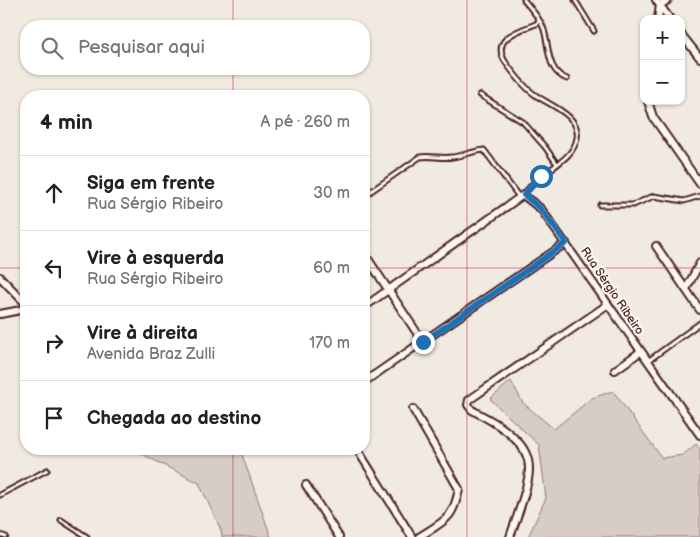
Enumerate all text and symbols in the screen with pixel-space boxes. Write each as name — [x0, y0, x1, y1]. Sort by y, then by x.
map controls — [640, 15, 685, 105]
button: + — [640, 15, 685, 60]
search box — [20, 20, 370, 75]
icon: search — [38, 34, 66, 62]
text: Pesquisar aqui — [78, 36, 205, 59]
button: − — [640, 60, 685, 105]
text: 4 min — [40, 110, 93, 135]
text: A pé · 260 m — [260, 113, 350, 132]
route start — [530, 165, 553, 188]
text: Siga em frente — [87, 172, 215, 195]
icon: ahead — [40, 179, 68, 207]
text: 30 m — [313, 184, 350, 203]
text: Rua Sérgio Ribeiro — [87, 195, 223, 214]
street label: Rua Sérgio Ribeiro — [577, 244, 647, 338]
text: Vire à esquerda — [87, 247, 224, 270]
icon: left — [40, 254, 68, 282]
text: 60 m — [313, 259, 350, 278]
text: Rua Sérgio Ribeiro — [87, 270, 223, 289]
text: Vire à direita — [87, 322, 198, 345]
icon: right — [40, 329, 68, 357]
route end — [412, 331, 435, 354]
text: 170 m — [309, 334, 350, 353]
text: Avenida Braz Zulli — [87, 345, 215, 364]
icon: arrive — [40, 404, 68, 432]
text: Chegada ao destino — [87, 407, 261, 430]

